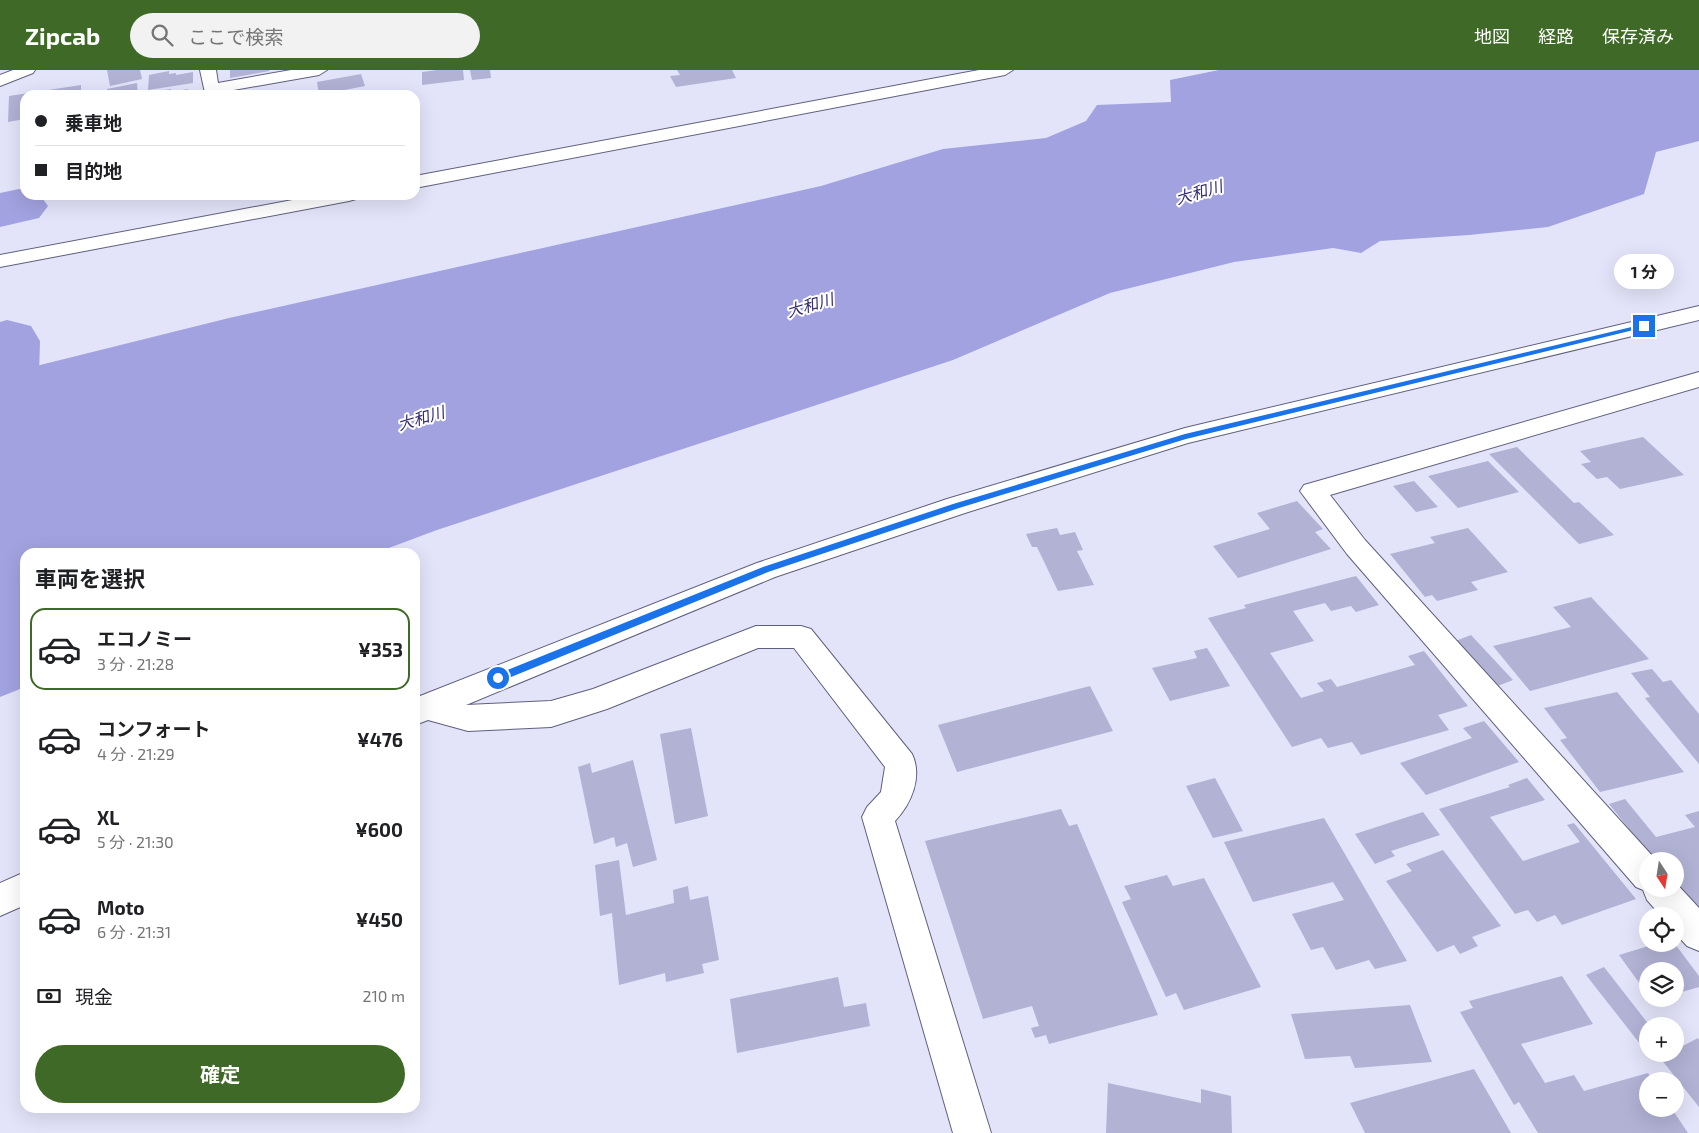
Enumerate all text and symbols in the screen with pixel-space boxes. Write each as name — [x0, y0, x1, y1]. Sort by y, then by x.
search box — [130, 13, 480, 58]
text: Zipcab — [25, 21, 100, 50]
icon: search — [148, 21, 176, 49]
text: ここで検索 — [188, 25, 283, 48]
text: 地図 — [1474, 25, 1510, 47]
text: 経路 — [1538, 25, 1574, 47]
text: 保存済み — [1602, 25, 1674, 47]
text: 乗車地 — [65, 111, 122, 134]
text: 目的地 — [65, 159, 122, 182]
water label: 大和川 — [1173, 175, 1226, 207]
callout: 1 分 — [1614, 254, 1674, 288]
text: 1 分 — [1631, 262, 1657, 281]
water label: 大和川 — [784, 288, 837, 320]
route end — [1633, 315, 1655, 337]
water label: 大和川 — [395, 401, 448, 433]
text: 車両を選択 — [35, 565, 145, 591]
icon: car — [37, 627, 82, 672]
text: エコノミー — [97, 627, 192, 650]
text: ¥353 — [358, 638, 403, 661]
text: 3 分 · 21:28 — [97, 654, 174, 673]
route start — [487, 667, 509, 689]
icon: car — [37, 717, 82, 762]
text: コンフォート — [97, 717, 210, 740]
text: ¥476 — [357, 728, 403, 751]
text: 4 分 · 21:29 — [97, 744, 175, 763]
text: XL — [97, 806, 119, 829]
icon: car — [37, 807, 82, 852]
text: ¥600 — [355, 818, 403, 841]
text: 5 分 · 21:30 — [97, 832, 174, 851]
north arrow — [1639, 852, 1684, 898]
map controls — [1639, 852, 1684, 1117]
text: Moto — [97, 896, 145, 919]
icon: car — [37, 897, 82, 942]
button: locate — [1639, 907, 1684, 952]
text: ¥450 — [356, 908, 403, 931]
text: 6 分 · 21:31 — [97, 922, 171, 941]
button: layers — [1639, 962, 1684, 1007]
icon: cash — [35, 982, 63, 1010]
text: 現金 — [75, 985, 113, 1008]
text: 210 m — [362, 986, 405, 1005]
button: + — [1639, 1017, 1684, 1062]
button: 確定 — [35, 1045, 405, 1103]
button: − — [1639, 1072, 1684, 1117]

